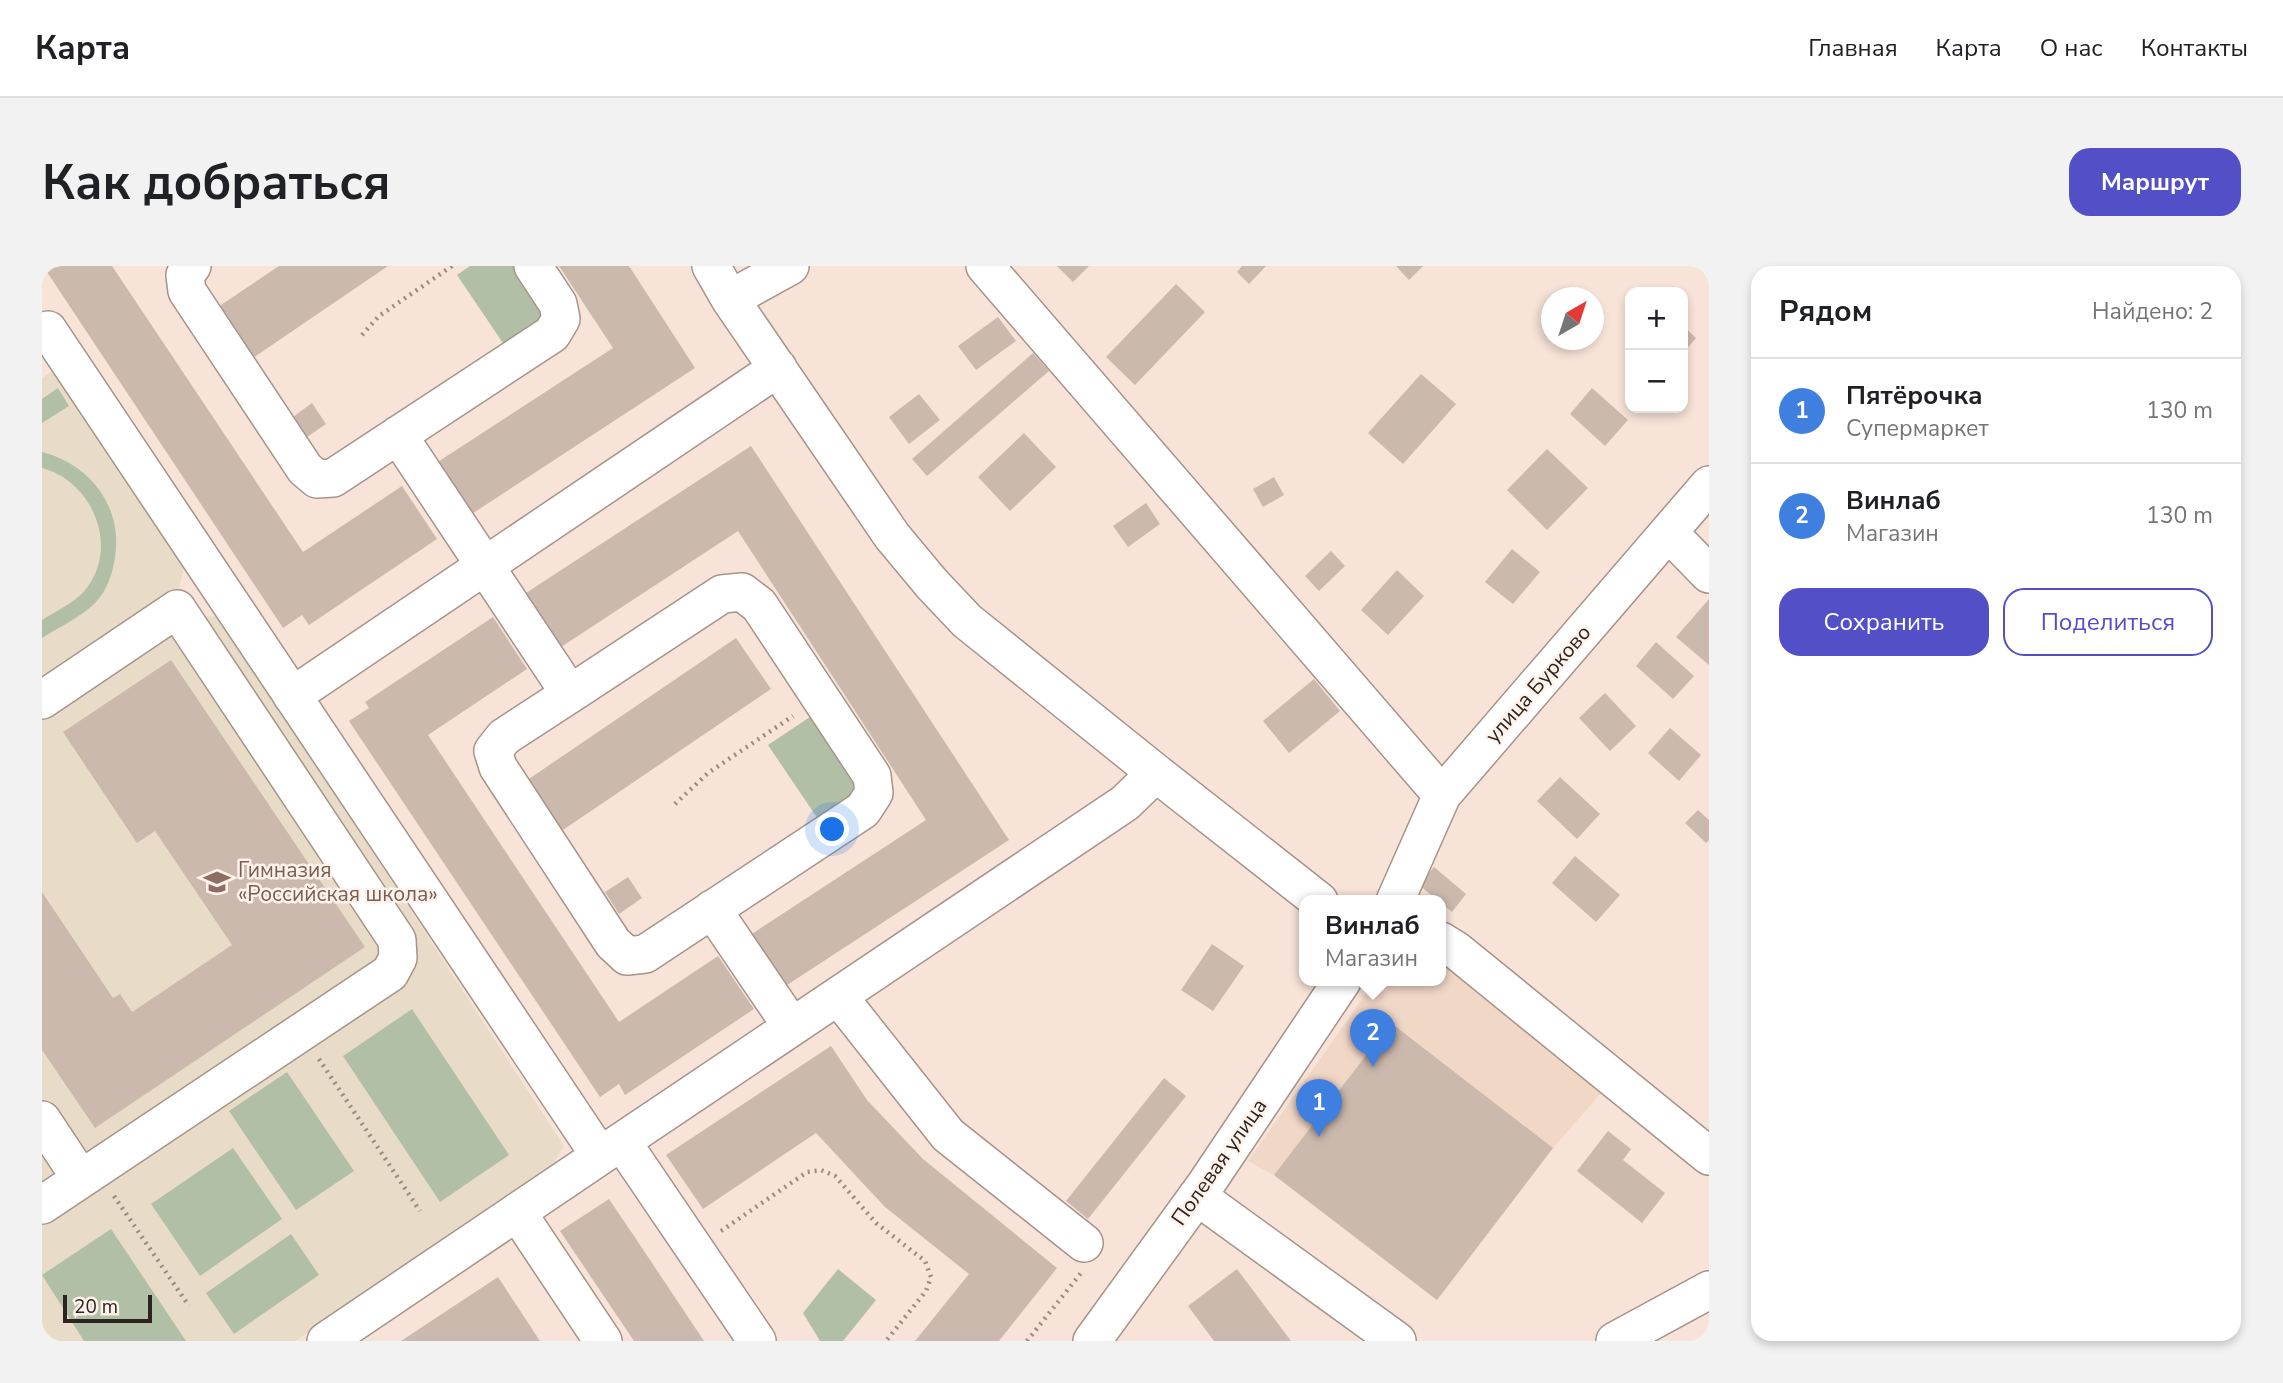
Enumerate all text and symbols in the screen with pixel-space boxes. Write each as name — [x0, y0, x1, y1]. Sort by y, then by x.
text: Карта — [35, 26, 130, 71]
text: Главная — [1808, 32, 1898, 64]
text: Карта — [1936, 32, 2002, 64]
text: О нас — [2040, 32, 2103, 64]
text: Контакты — [2141, 32, 2248, 64]
button: Маршрут — [2069, 148, 2241, 216]
text: Как добраться — [42, 149, 390, 216]
north arrow — [1541, 287, 1604, 350]
map controls — [1625, 287, 1688, 413]
button: + — [1625, 287, 1688, 350]
text: Рядом — [1779, 291, 1872, 332]
text: Найдено: 2 — [2092, 296, 2213, 327]
button: − — [1625, 350, 1688, 413]
text: Пятёрочка — [1846, 378, 1983, 413]
text: 1 — [1795, 395, 1809, 426]
text: 130 m — [2146, 395, 2213, 426]
text: Супермаркет — [1846, 413, 1989, 444]
text: Винлаб — [1846, 483, 1941, 518]
text: 2 — [1795, 500, 1809, 531]
text: 130 m — [2146, 500, 2213, 531]
text: Магазин — [1846, 518, 1939, 549]
button: Сохранить — [1779, 588, 1989, 656]
button: Поделиться — [2003, 588, 2213, 656]
street label: улица Бурково — [1479, 619, 1597, 749]
your location — [815, 812, 849, 846]
place label: Гимназия «Российская школа» — [238, 856, 438, 908]
school or university icon: Гимназия «Российская школа» — [202, 867, 232, 897]
popup — [1299, 895, 1446, 986]
text: Винлаб — [1325, 908, 1420, 943]
text: Магазин — [1325, 943, 1418, 974]
pin: 2 — [1350, 1009, 1396, 1067]
pin: 1 — [1296, 1079, 1342, 1137]
street label: Полевая улица — [1165, 1093, 1273, 1231]
scale bar — [63, 1292, 152, 1324]
text: 20 m — [74, 1294, 118, 1320]

